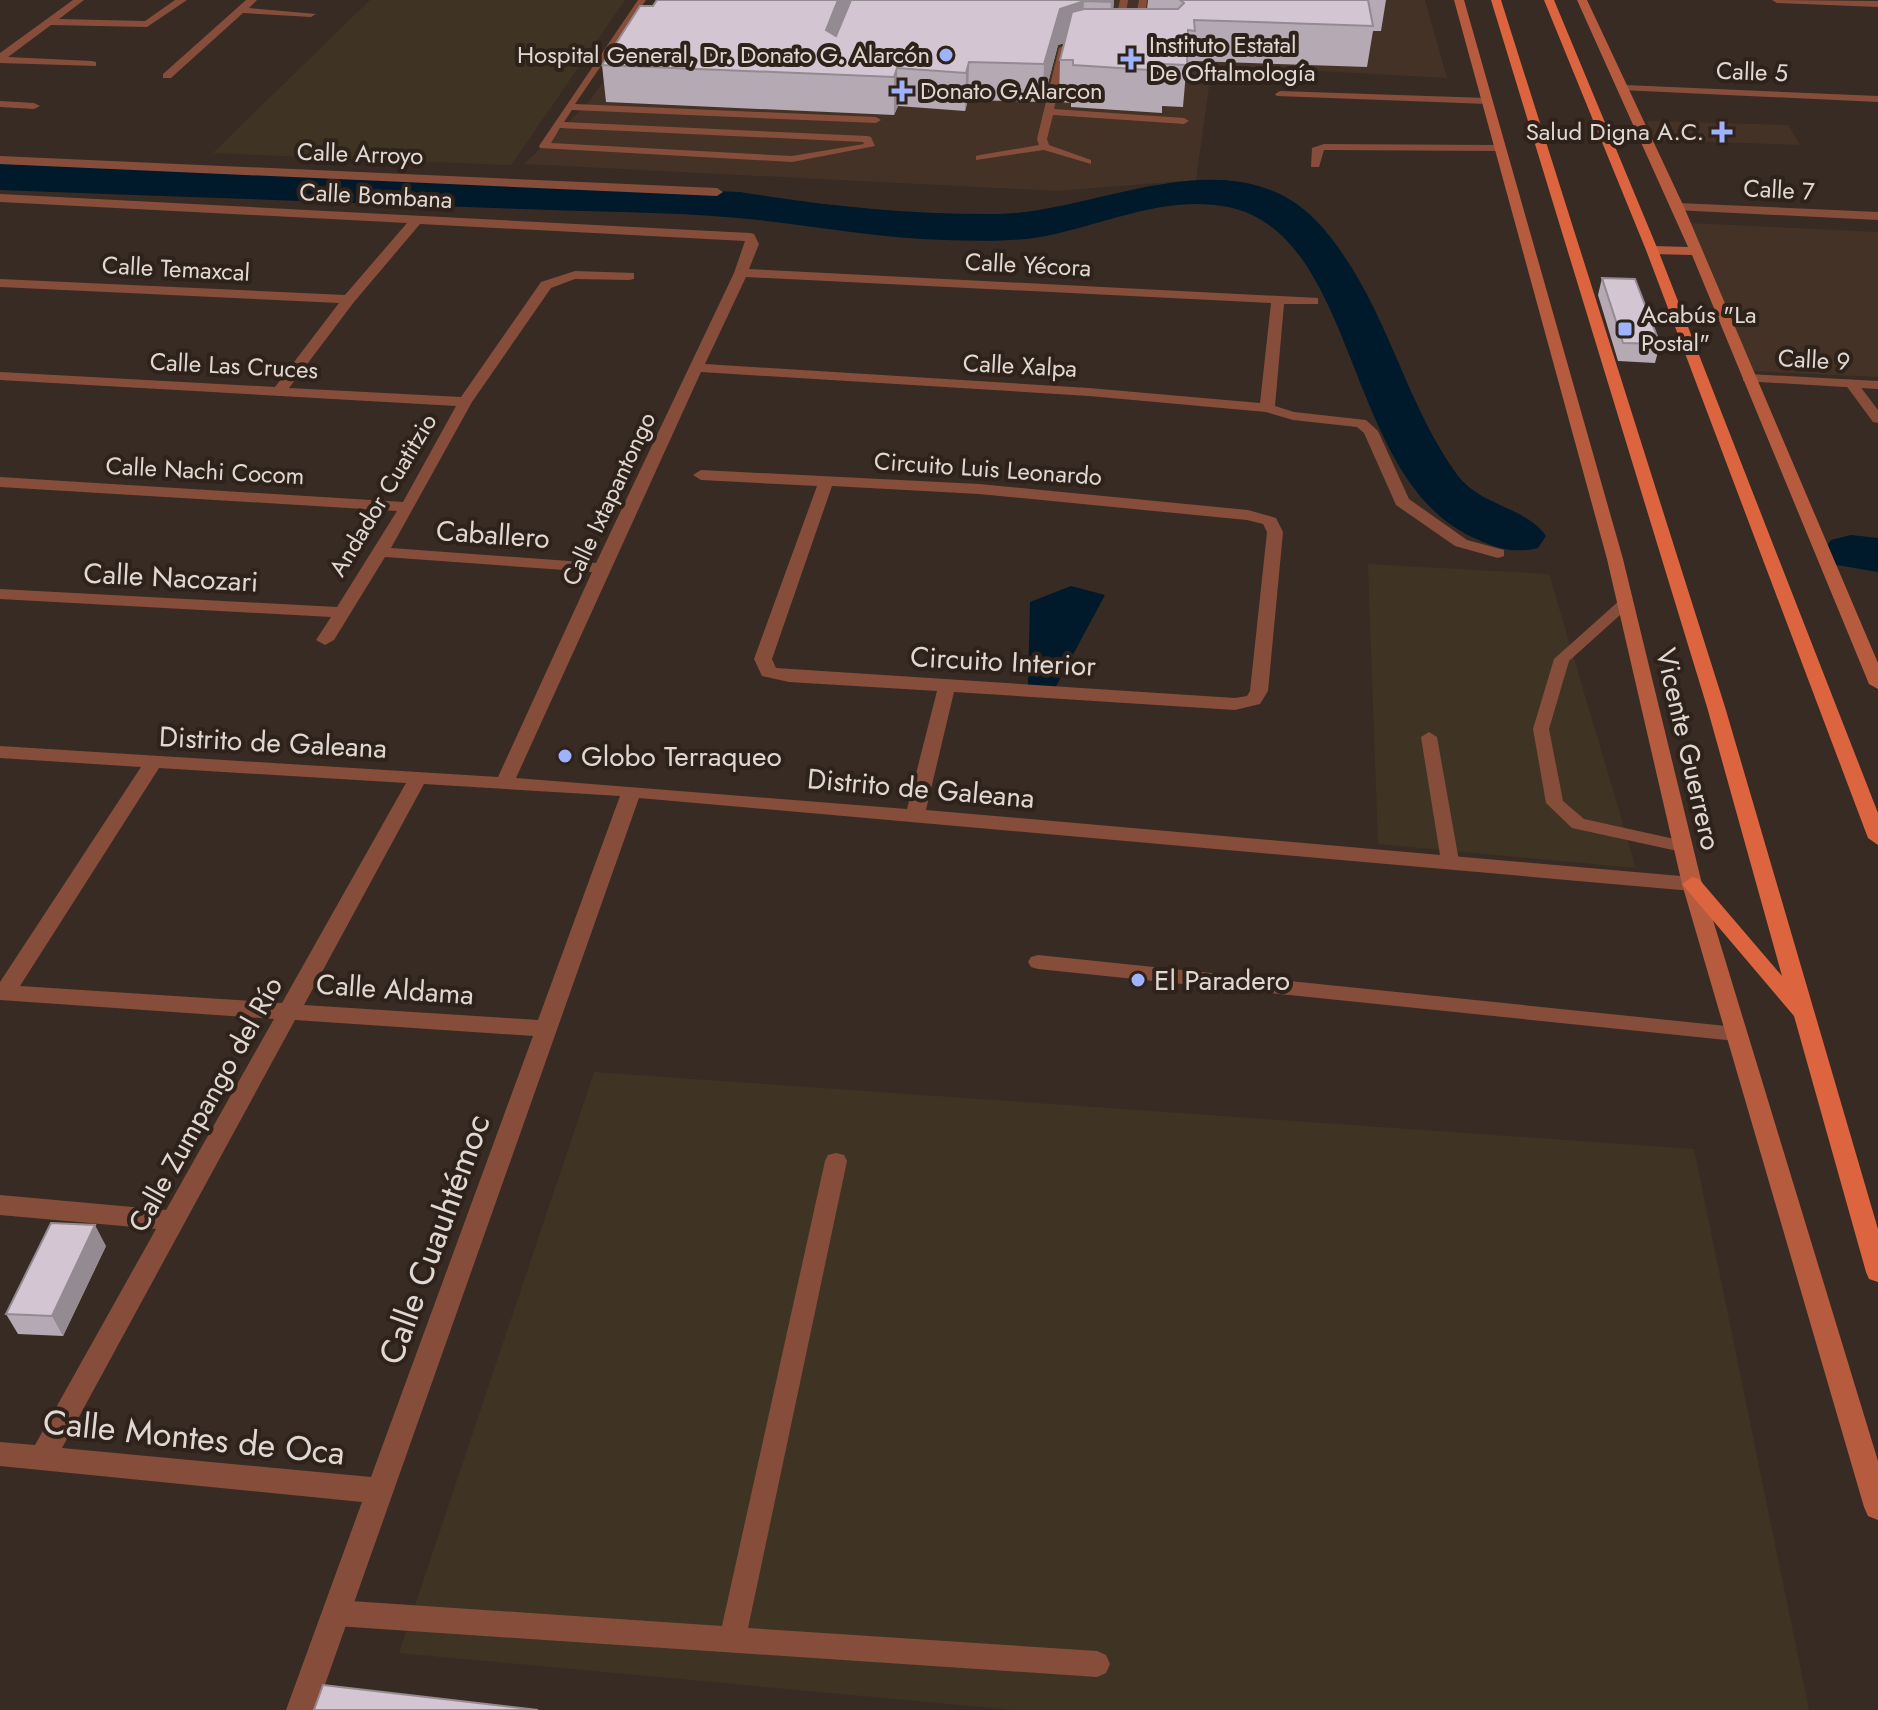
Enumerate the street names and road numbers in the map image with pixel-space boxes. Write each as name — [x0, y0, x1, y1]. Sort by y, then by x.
street label: Calle 5 — [1715, 53, 1789, 90]
street label: Calle Arroyo — [296, 134, 424, 173]
street label: Calle 7 — [1743, 170, 1816, 209]
street label: Calle Bombana — [299, 174, 453, 217]
street label: Calle Yécora — [964, 244, 1092, 285]
street label: Calle Temaxcal — [101, 247, 251, 290]
street label: Calle 9 — [1777, 340, 1851, 379]
street label: Calle Las Cruces — [149, 344, 319, 387]
street label: Calle Xalpa — [962, 345, 1078, 386]
street label: Calle Ixtapantongo — [553, 406, 664, 591]
street label: Andador Cuatitzio — [320, 407, 445, 583]
street label: Circuito Luis Leonardo — [873, 443, 1103, 494]
street label: Calle Nachi Cocom — [105, 448, 305, 493]
street label: Caballero — [435, 510, 551, 559]
street label: Calle Nacozari — [83, 552, 259, 603]
street label: Circuito Interior — [909, 636, 1097, 687]
street label: Vicente Guerrero — [1645, 644, 1732, 854]
street label: Distrito de Galeana — [158, 716, 388, 769]
street label: Distrito de Galeana — [806, 758, 1036, 819]
street label: Calle Aldama — [315, 964, 475, 1015]
street label: Calle Zumpango del Río — [118, 969, 293, 1239]
street label: Calle Cuauhtémoc — [366, 1107, 503, 1371]
street label: Calle Montes de Oca — [41, 1397, 347, 1478]

